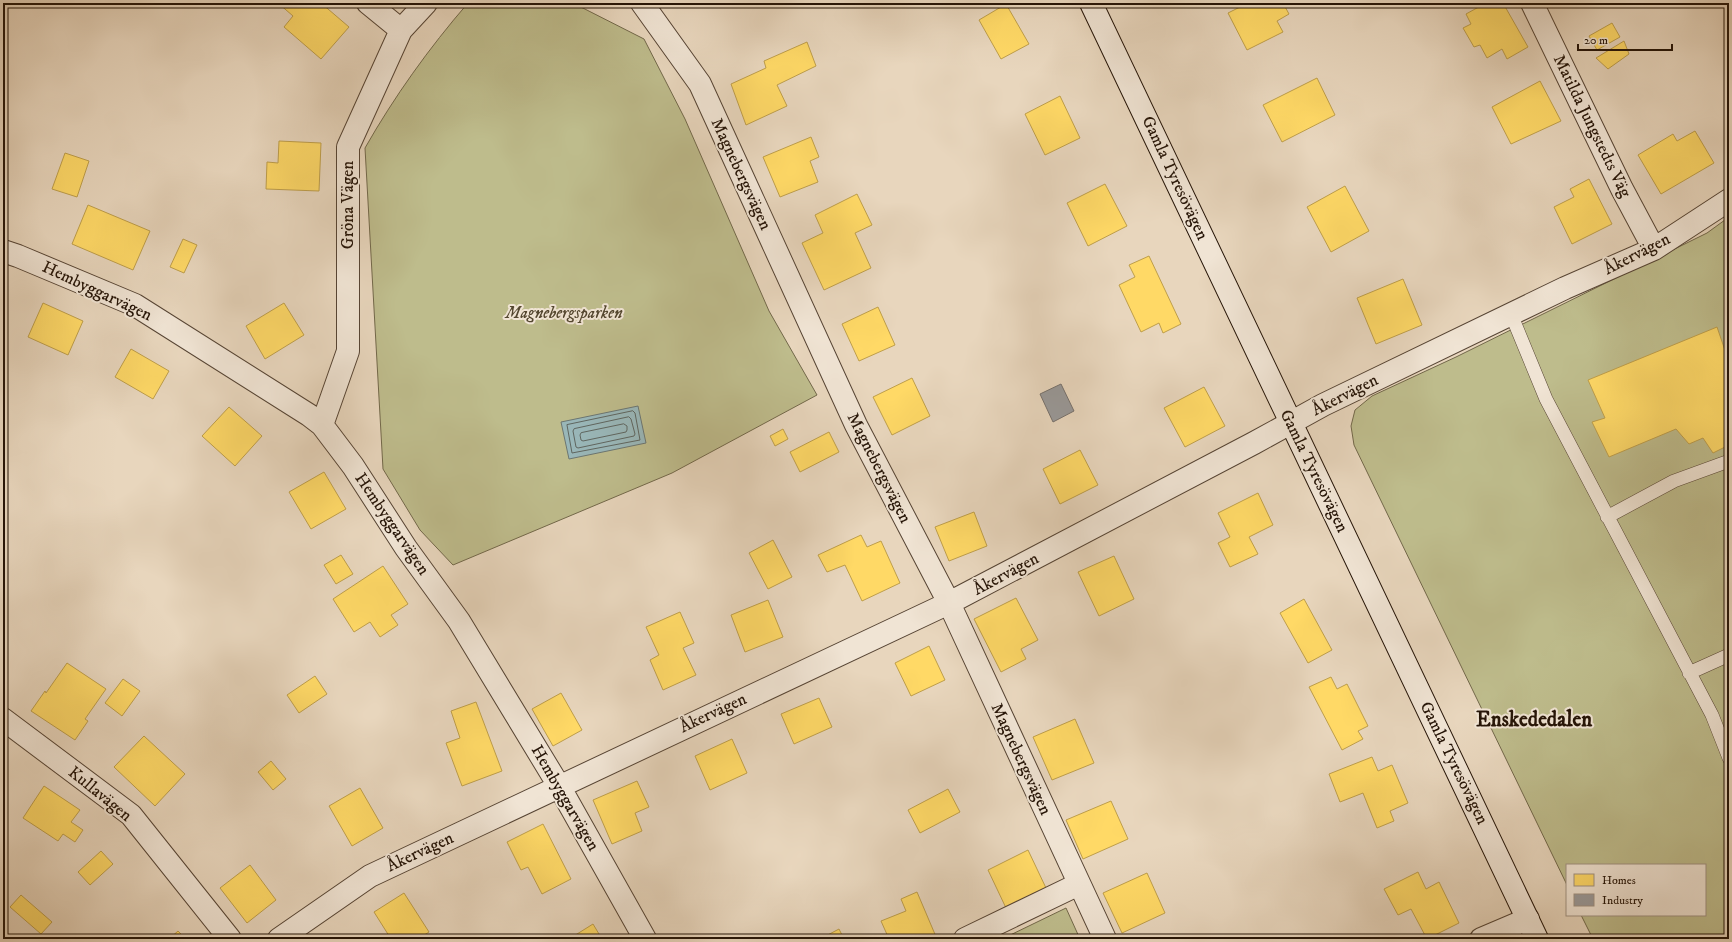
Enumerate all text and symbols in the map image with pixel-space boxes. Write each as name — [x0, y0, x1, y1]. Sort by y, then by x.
scale bar — [1578, 26, 1672, 52]
text: 20 m — [1584, 33, 1608, 48]
street label: Matilda Jungstedts Väg — [1548, 51, 1636, 202]
street label: Gamla Tyresövägen — [1137, 113, 1213, 244]
street label: Magnebergsvägen — [705, 114, 777, 234]
street label: Gröna Vägen — [337, 161, 359, 249]
street label: Åkervägen — [1600, 227, 1674, 280]
street label: Hembyggarvägen — [38, 256, 156, 326]
park label: Magnebergsparken — [504, 302, 623, 324]
street label: Åkervägen — [1308, 368, 1382, 421]
street label: Gamla Tyresövägen — [1275, 406, 1353, 536]
street label: Magnebergsvägen — [842, 409, 916, 527]
street label: Hembyggarvägen — [350, 469, 434, 580]
street label: Åkervägen — [969, 547, 1043, 601]
street label: Åkervägen — [675, 687, 750, 738]
street label: Gamla Tyresövägen — [1415, 698, 1493, 828]
street label: Magnebergsvägen — [985, 699, 1057, 819]
district label: Enskededalen — [1476, 707, 1593, 733]
street label: Hembyggarvägen — [526, 741, 604, 855]
street label: Kullavägen — [63, 761, 137, 827]
street label: Åkervägen — [382, 826, 457, 877]
legend — [1566, 864, 1706, 916]
text: Homes — [1602, 873, 1636, 888]
text: Industry — [1602, 893, 1643, 908]

